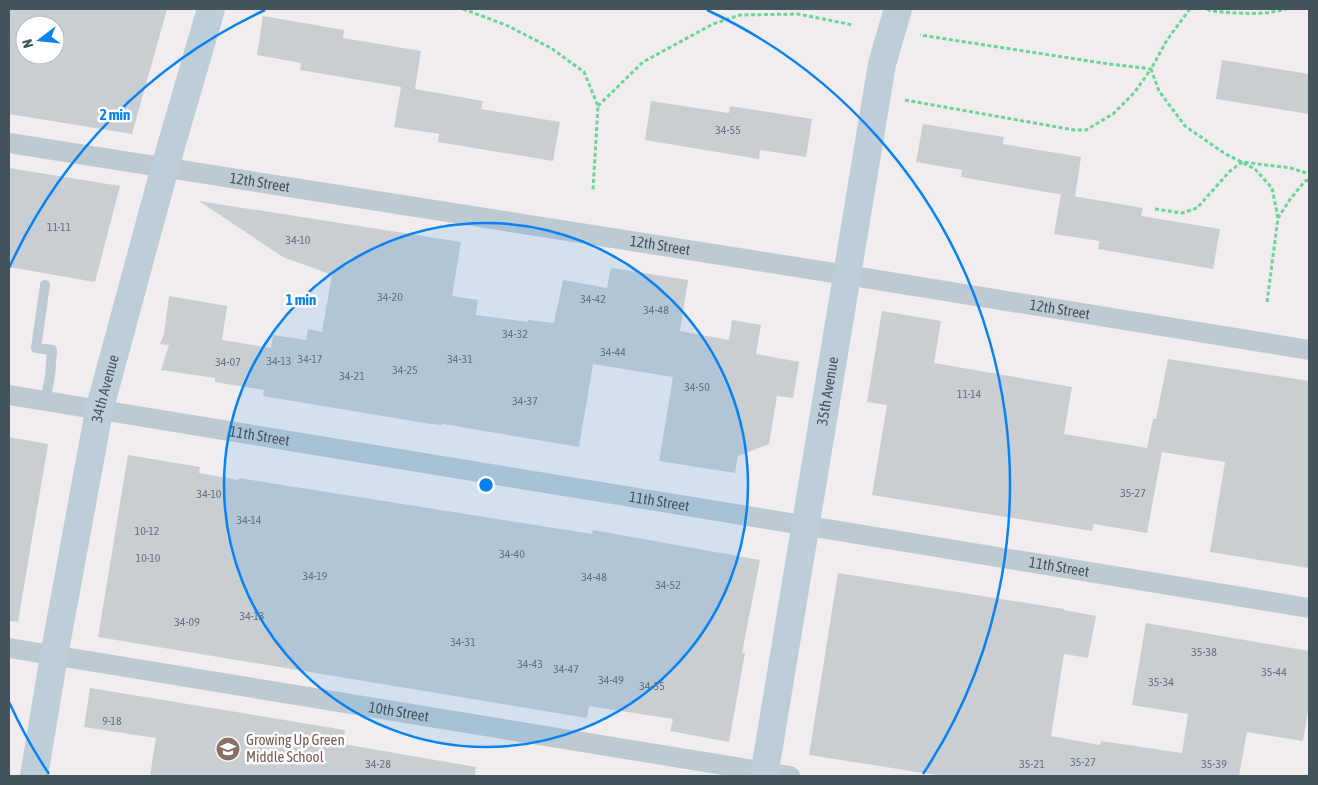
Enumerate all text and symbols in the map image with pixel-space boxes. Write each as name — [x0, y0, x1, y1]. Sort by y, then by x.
north arrow — [15, 15, 65, 65]
text: N — [19, 37, 36, 50]
text: 2 min — [100, 106, 130, 123]
house number: 34-55 — [715, 123, 741, 137]
street label: 12th Street — [229, 169, 291, 195]
house number: 11-11 — [47, 220, 72, 234]
street label: 12th Street — [629, 232, 691, 258]
house number: 34-10 — [286, 233, 311, 247]
house number: 34-20 — [377, 290, 403, 304]
text: 1 min — [286, 291, 316, 308]
house number: 34-42 — [580, 292, 606, 306]
street label: 12th Street — [1029, 296, 1091, 322]
house number: 34-48 — [643, 303, 669, 317]
house number: 34-32 — [502, 327, 528, 341]
house number: 34-44 — [600, 345, 626, 359]
house number: 34-17 — [298, 352, 323, 366]
house number: 34-31 — [447, 352, 473, 366]
street label: 34th Avenue — [88, 353, 122, 424]
house number: 34-13 — [267, 354, 291, 368]
house number: 34-07 — [215, 355, 241, 369]
street label: 35th Avenue — [813, 355, 841, 427]
house number: 34-25 — [392, 363, 418, 377]
house number: 34-21 — [339, 369, 365, 383]
house number: 34-50 — [684, 380, 710, 394]
house number: 11-14 — [957, 387, 982, 401]
house number: 34-37 — [512, 394, 538, 408]
street label: 11th Street — [228, 422, 291, 449]
centre of rings — [477, 476, 495, 494]
house number: 35-27 — [1120, 486, 1146, 500]
house number: 34-10 — [197, 487, 222, 501]
street label: 11th Street — [628, 488, 691, 514]
house number: 34-14 — [237, 513, 262, 527]
house number: 10-12 — [135, 524, 159, 538]
house number: 34-40 — [499, 547, 525, 561]
house number: 10-10 — [136, 551, 161, 565]
street label: 11th Street — [1028, 553, 1090, 580]
house number: 34-19 — [303, 569, 328, 583]
house number: 34-48 — [581, 570, 607, 584]
house number: 34-52 — [655, 578, 681, 592]
house number: 34-13 — [240, 609, 264, 623]
house number: 34-09 — [174, 615, 200, 629]
house number: 34-31 — [450, 635, 476, 649]
house number: 35-38 — [1191, 645, 1217, 659]
house number: 34-43 — [517, 657, 543, 671]
house number: 34-47 — [553, 662, 579, 676]
house number: 35-44 — [1261, 665, 1287, 679]
house number: 34-49 — [598, 673, 624, 687]
house number: 35-34 — [1148, 675, 1174, 689]
house number: 34-55 — [639, 679, 665, 693]
street label: 10th Street — [368, 698, 430, 725]
house number: 9-18 — [102, 714, 122, 728]
place label: Growing Up Green Middle School — [246, 731, 345, 765]
school or university icon: Growing Up Green Middle School — [215, 736, 241, 762]
house number: 35-27 — [1070, 755, 1096, 769]
house number: 34-28 — [365, 757, 391, 771]
house number: 35-21 — [1019, 757, 1045, 771]
house number: 35-39 — [1201, 757, 1227, 771]

